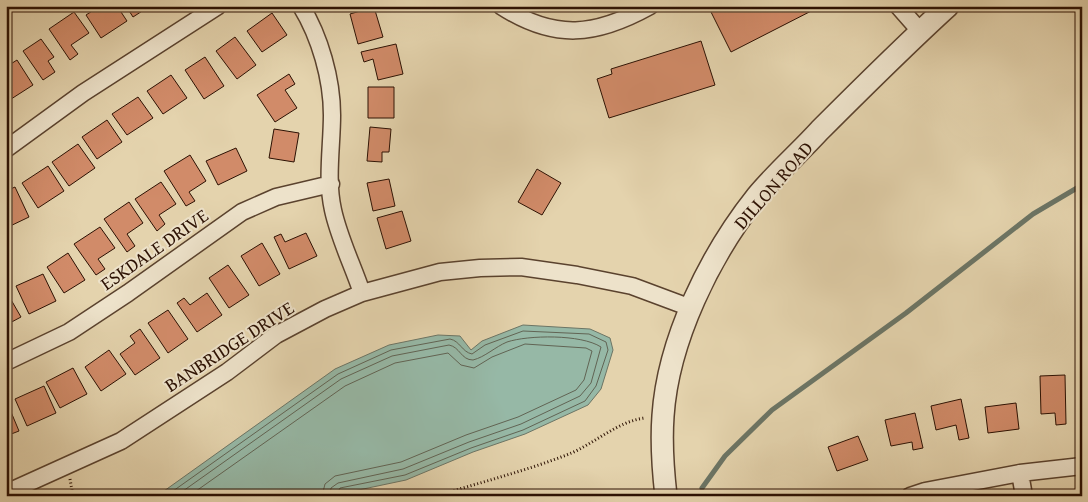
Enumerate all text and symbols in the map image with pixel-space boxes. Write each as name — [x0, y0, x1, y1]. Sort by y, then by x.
street label: DILLON ROAD — [727, 135, 819, 235]
street label: ESKDALE DRIVE — [94, 201, 214, 297]
street label: BANBRIDGE DRIVE — [159, 293, 300, 398]

